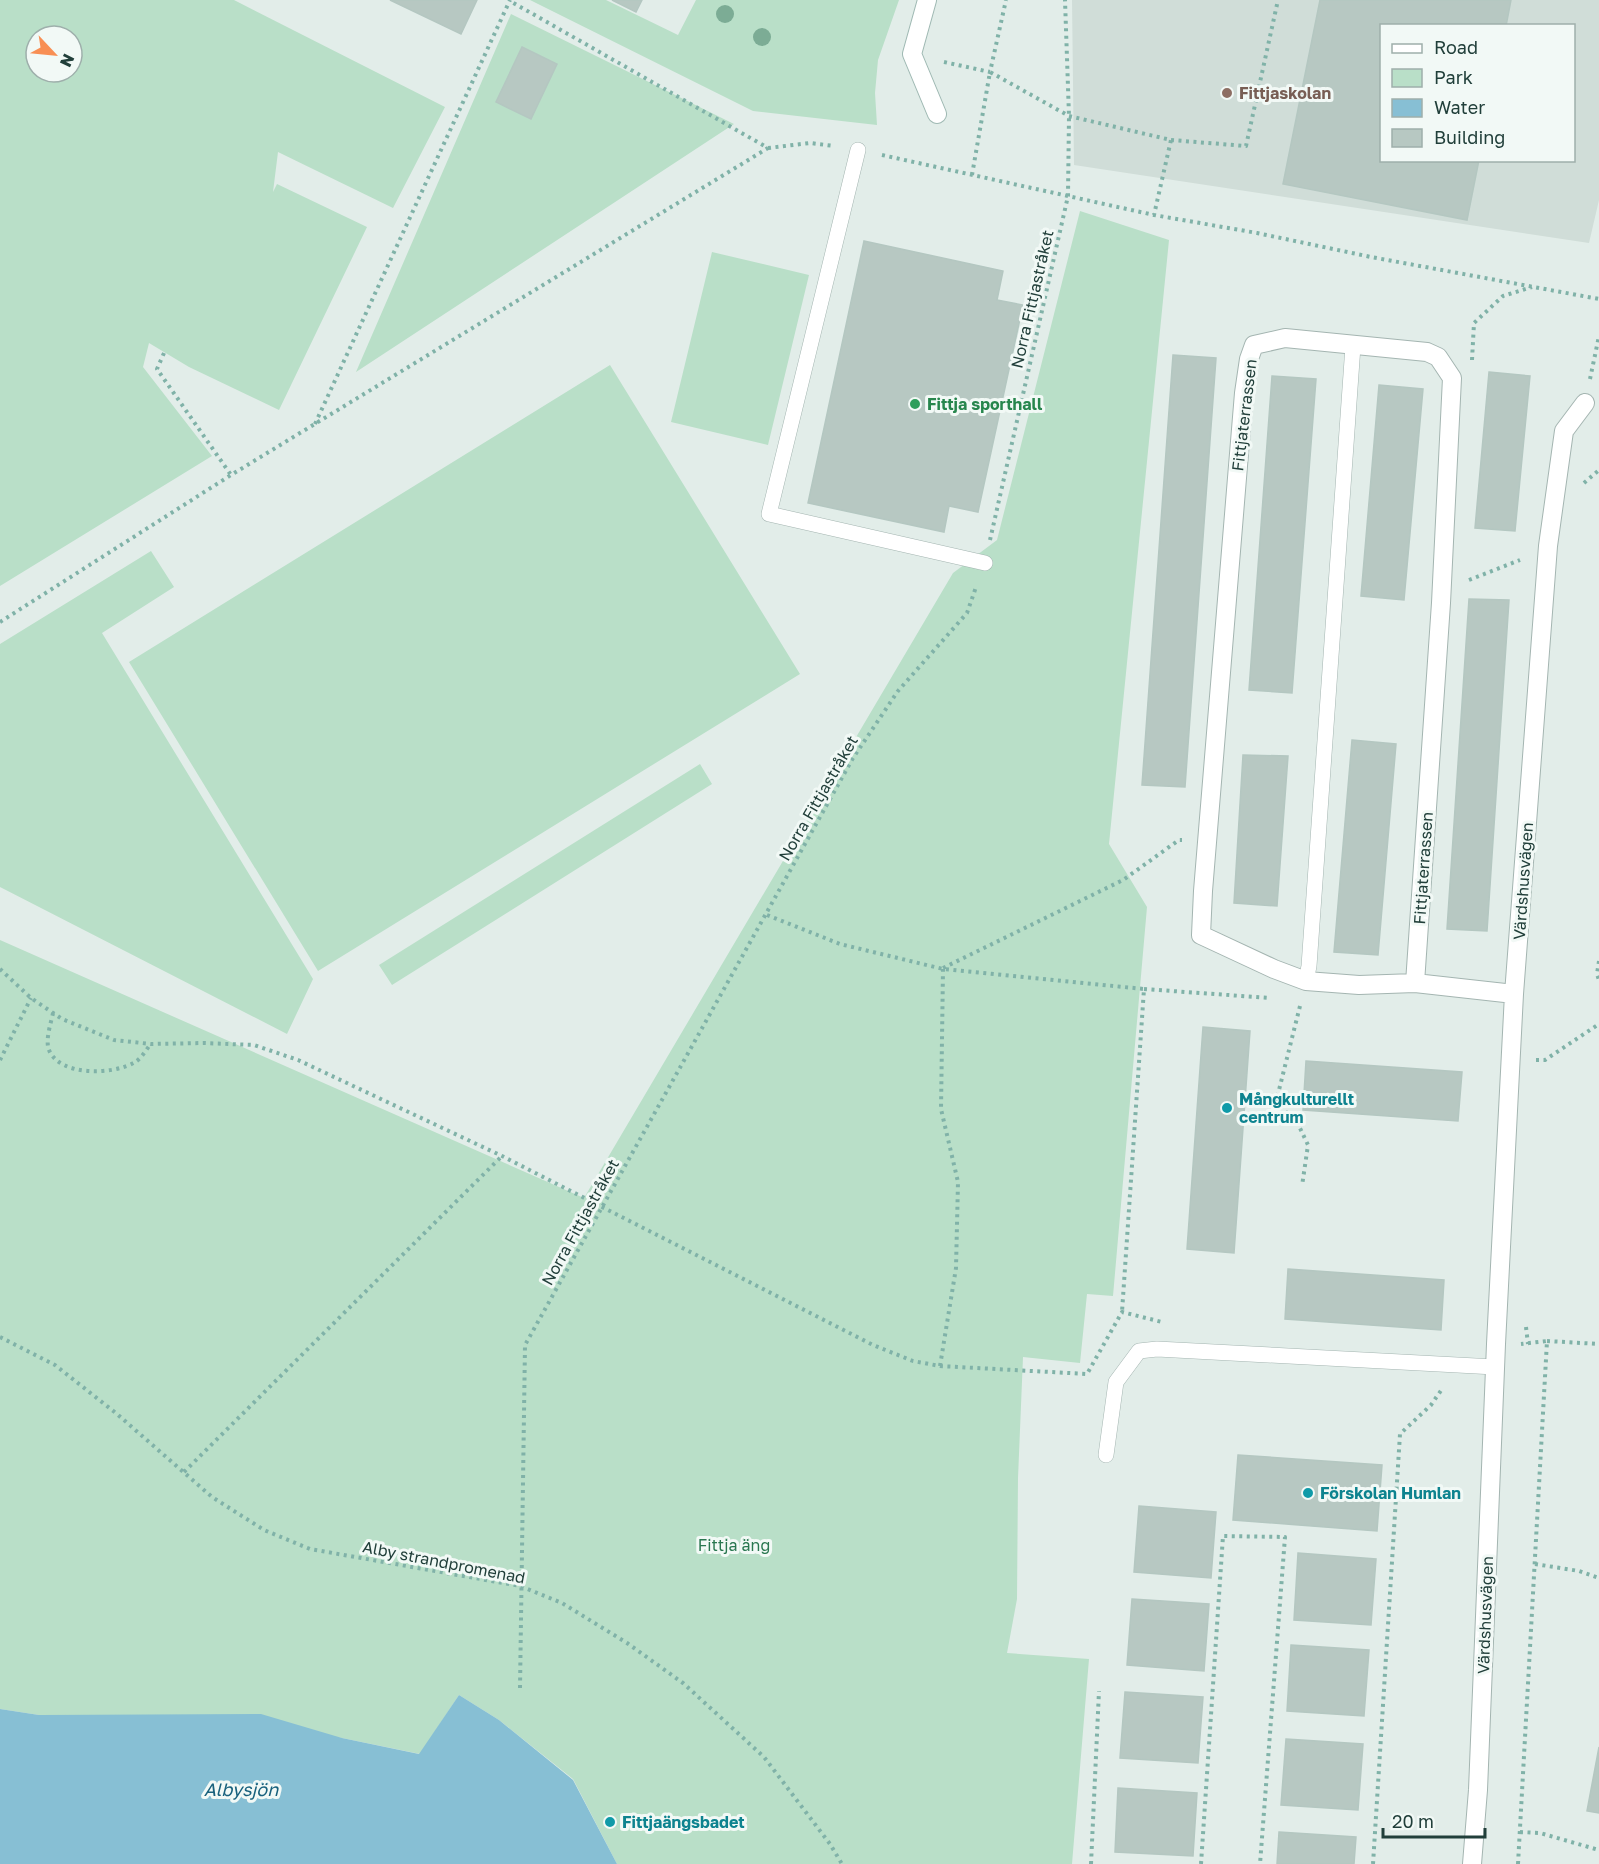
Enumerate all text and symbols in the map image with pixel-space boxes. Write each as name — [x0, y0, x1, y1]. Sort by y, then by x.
north arrow — [24, 24, 84, 84]
legend — [1380, 24, 1575, 162]
text: Road — [1434, 36, 1478, 58]
text: N — [56, 51, 79, 70]
text: Park — [1434, 66, 1473, 88]
place label: Fittjaskolan — [1239, 83, 1331, 103]
marker: Fittjaskolan — [1220, 86, 1234, 100]
text: Water — [1434, 96, 1485, 118]
text: Building — [1434, 126, 1505, 148]
street label: Norra Fittjastråket — [1006, 228, 1058, 370]
street label: Fittjaterrassen — [1227, 358, 1261, 472]
place label: Fittja sporthall — [927, 394, 1043, 414]
marker: Fittja sporthall — [908, 397, 922, 411]
street label: Norra Fittjastråket — [774, 732, 862, 864]
street label: Fittjaterrassen — [1409, 811, 1437, 925]
street label: Värdshusvägen — [1509, 821, 1537, 941]
place label: Mångkulturellt centrum — [1239, 1089, 1354, 1127]
marker: Mångkulturellt centrum — [1220, 1101, 1234, 1115]
street label: Norra Fittjastråket — [537, 1155, 623, 1289]
place label: Förskolan Humlan — [1320, 1483, 1461, 1503]
marker: Förskolan Humlan — [1301, 1486, 1315, 1500]
park label: Fittja äng — [698, 1535, 770, 1555]
street label: Alby strandpromenad — [361, 1536, 527, 1588]
street label: Värdshusvägen — [1473, 1556, 1497, 1674]
water label: Albysjön — [204, 1778, 279, 1800]
scale bar — [1383, 1801, 1485, 1839]
text: 20 m — [1392, 1810, 1434, 1832]
place label: Fittjaängsbadet — [622, 1812, 745, 1832]
marker: Fittjaängsbadet — [603, 1815, 617, 1829]

